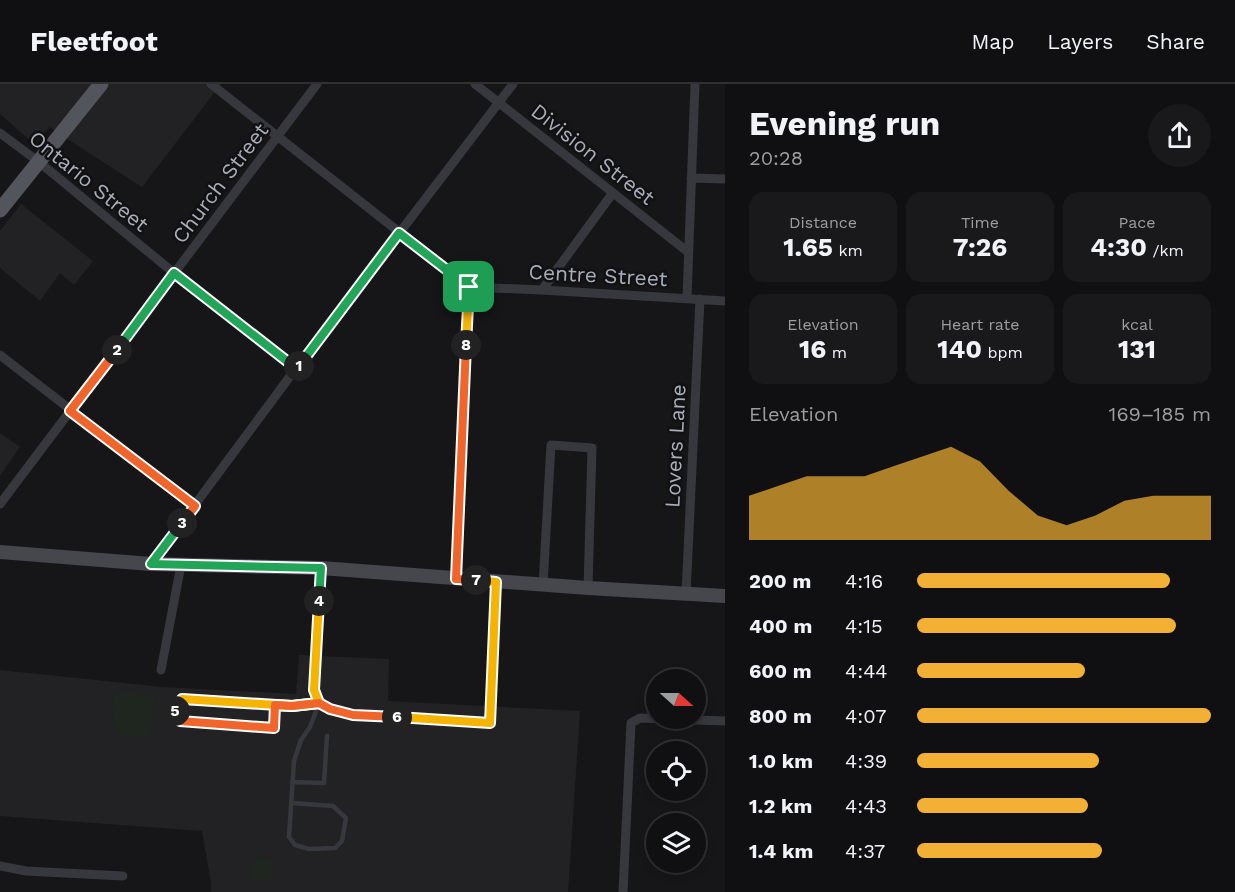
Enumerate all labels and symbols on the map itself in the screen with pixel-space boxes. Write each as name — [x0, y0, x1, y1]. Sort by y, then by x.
street label: Division Street — [526, 98, 660, 210]
street label: Church Street — [167, 118, 273, 248]
street label: Ontario Street — [24, 125, 154, 237]
street label: Centre Street — [528, 259, 668, 291]
pin — [443, 261, 494, 312]
pin: 8 — [451, 330, 481, 360]
pin: 2 — [102, 335, 132, 365]
pin: 1 — [284, 351, 314, 381]
street label: Lovers Lane — [659, 384, 691, 508]
pin: 3 — [167, 508, 197, 538]
pin: 7 — [461, 565, 491, 595]
pin: 4 — [304, 586, 334, 616]
north arrow — [646, 669, 706, 729]
pin: 5 — [160, 696, 190, 726]
pin: 6 — [382, 702, 412, 732]

